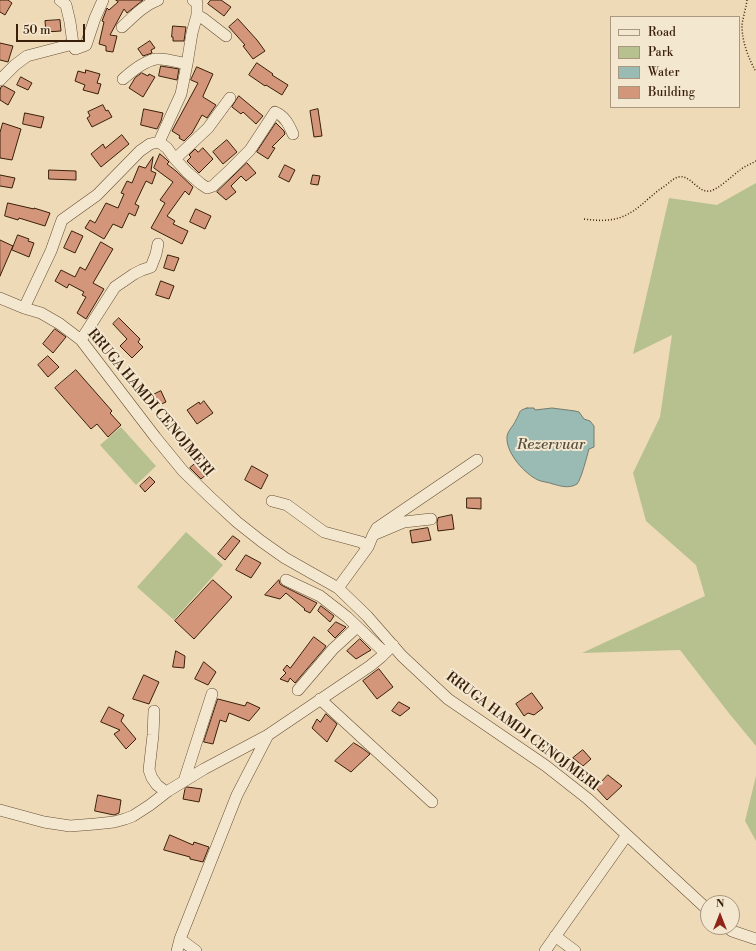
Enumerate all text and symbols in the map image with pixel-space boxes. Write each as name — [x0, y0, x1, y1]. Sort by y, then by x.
scale bar — [18, 16, 87, 42]
legend — [610, 16, 740, 108]
text: 50 m — [23, 23, 51, 38]
text: Road — [648, 25, 676, 40]
text: Park — [648, 45, 673, 60]
text: Water — [648, 65, 680, 80]
text: Building — [648, 85, 695, 100]
street label: RRUGA HAMDI CENOJMERI — [83, 326, 217, 480]
water label: Rezervuar — [517, 436, 585, 454]
street label: RRUGA HAMDI CENOJMERI — [442, 669, 602, 795]
north arrow — [700, 895, 740, 935]
text: N — [716, 897, 724, 911]

